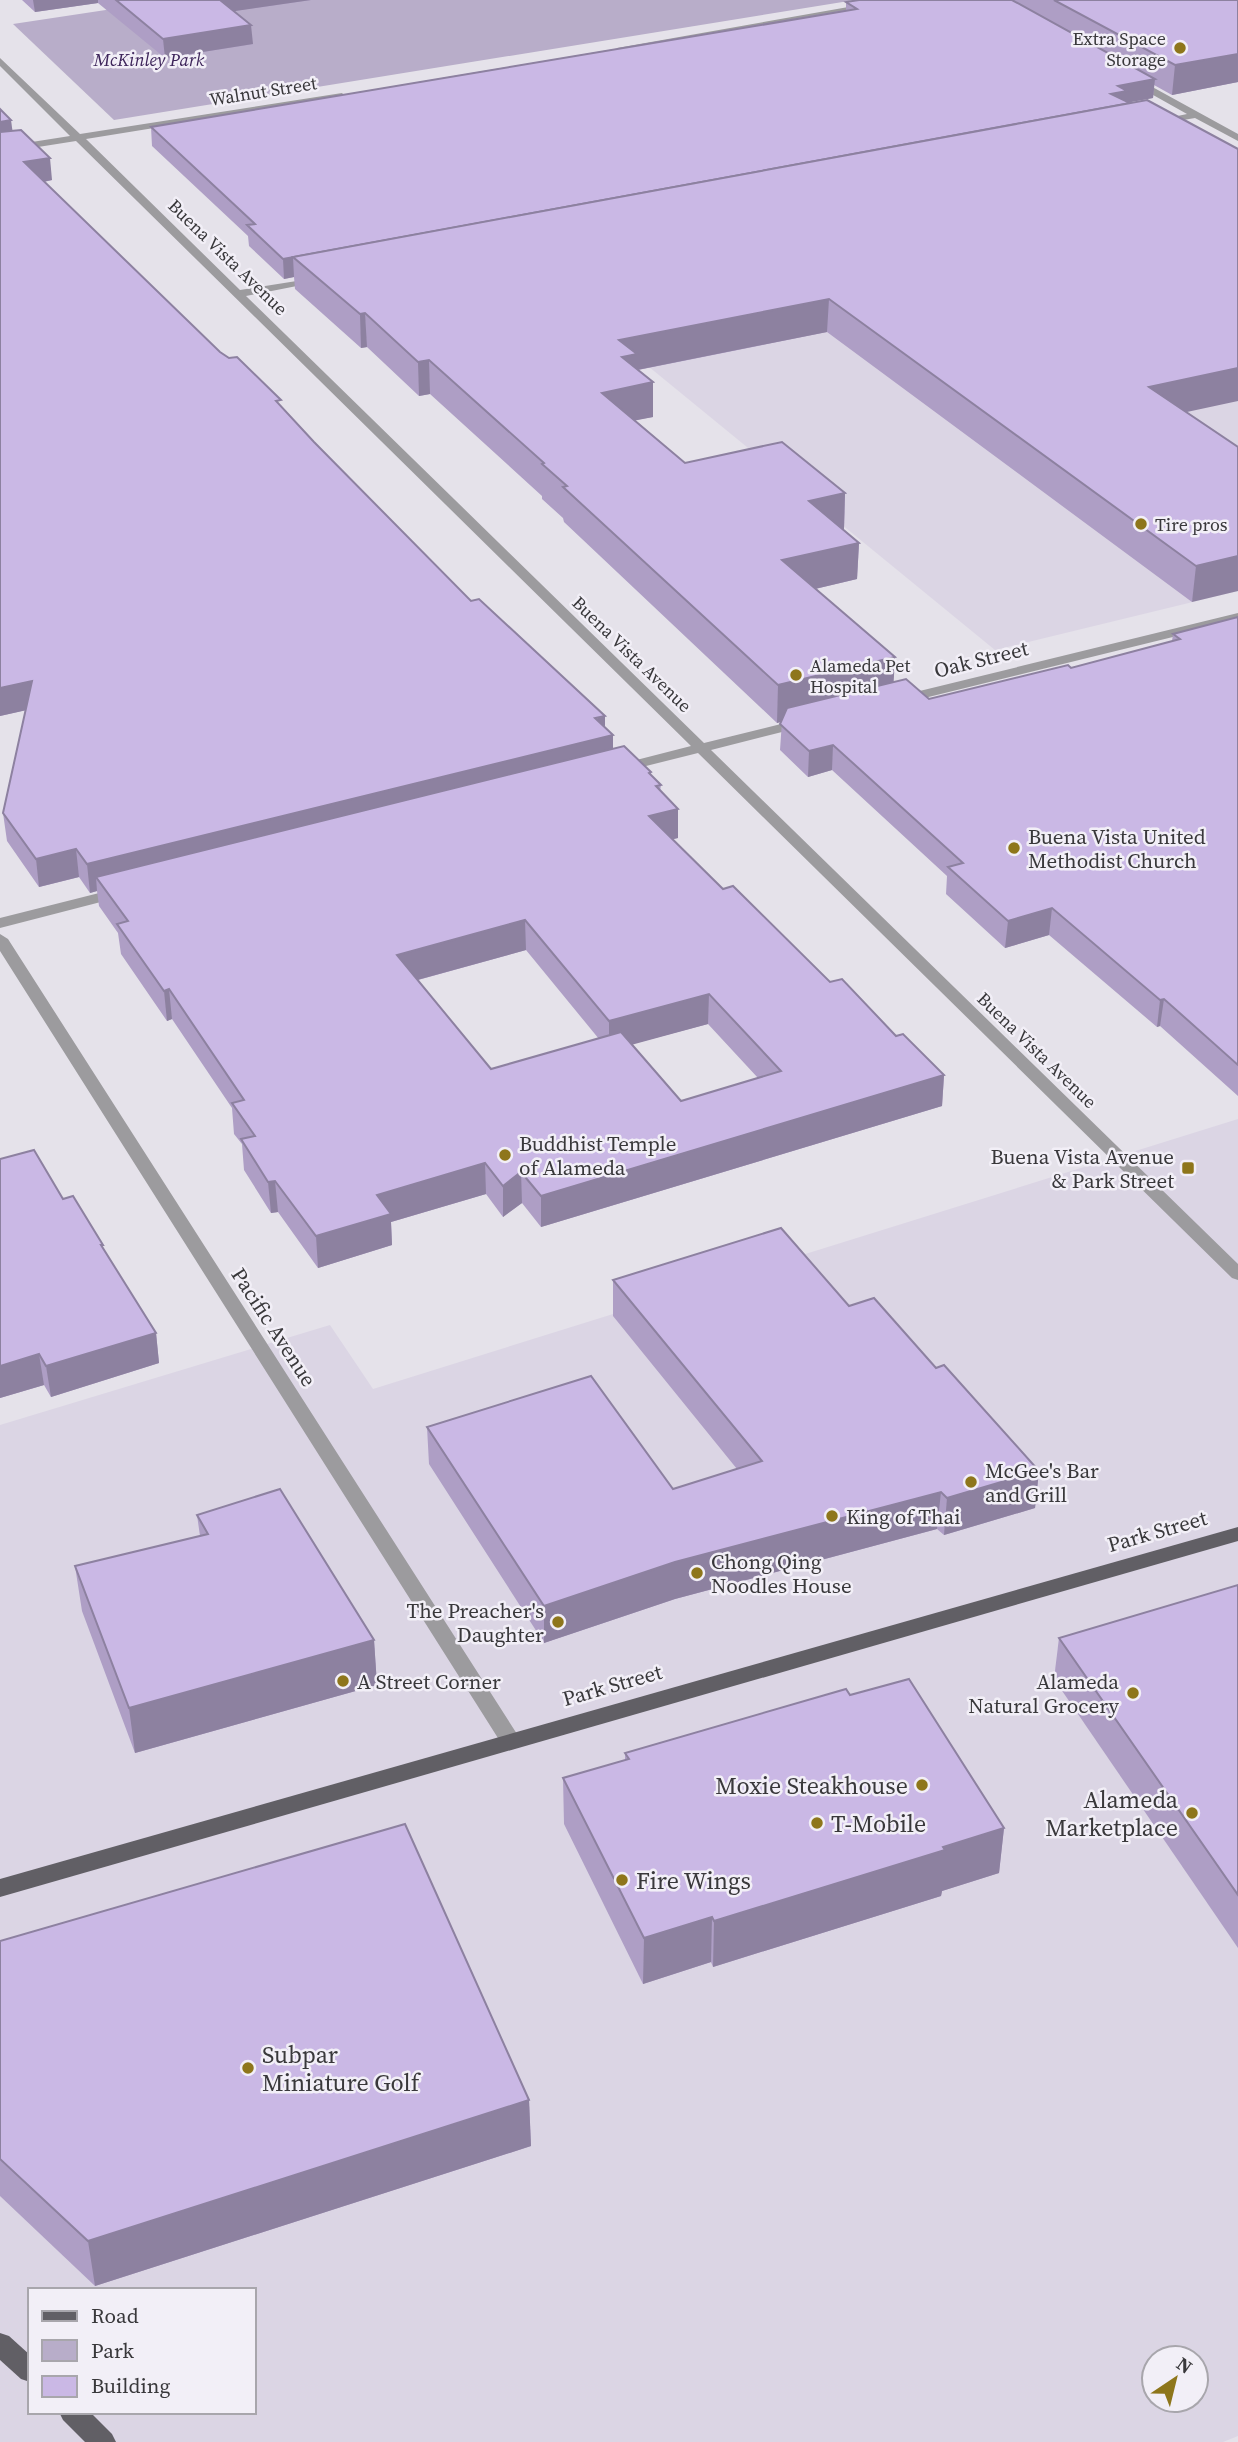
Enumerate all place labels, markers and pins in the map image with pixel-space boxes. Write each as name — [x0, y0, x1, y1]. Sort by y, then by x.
place label: Extra Space Storage — [1072, 26, 1166, 72]
marker: Extra Space Storage — [1172, 40, 1188, 56]
place label: Tire pros — [1155, 512, 1228, 537]
marker: Tire pros — [1133, 516, 1149, 532]
place label: Alameda Pet Hospital — [810, 653, 910, 699]
marker: Alameda Pet Hospital — [788, 667, 804, 683]
place label: Buena Vista United Methodist Church — [1028, 822, 1206, 875]
marker: Buena Vista United Methodist Church — [1006, 840, 1022, 856]
place label: Buddhist Temple of Alameda — [519, 1129, 676, 1182]
place label: Buena Vista Avenue & Park Street — [991, 1142, 1174, 1195]
marker: Buddhist Temple of Alameda — [497, 1147, 513, 1163]
marker: Buena Vista Avenue & Park Street — [1180, 1160, 1196, 1176]
place label: McGee's Bar and Grill — [985, 1456, 1099, 1509]
marker: McGee's Bar and Grill — [963, 1474, 979, 1490]
place label: King of Thai — [846, 1502, 960, 1531]
marker: King of Thai — [824, 1508, 840, 1524]
place label: Chong Qing Noodles House — [711, 1547, 852, 1600]
marker: Chong Qing Noodles House — [689, 1565, 705, 1581]
place label: The Preacher's Daughter — [407, 1596, 544, 1649]
marker: The Preacher's Daughter — [550, 1614, 566, 1630]
place label: A Street Corner — [357, 1667, 501, 1696]
place label: Alameda Natural Grocery — [968, 1667, 1119, 1720]
marker: A Street Corner — [335, 1673, 351, 1689]
marker: Alameda Natural Grocery — [1125, 1685, 1141, 1701]
place label: Moxie Steakhouse — [715, 1769, 908, 1802]
marker: Moxie Steakhouse — [914, 1777, 930, 1793]
place label: Alameda Marketplace — [1045, 1783, 1179, 1844]
marker: Alameda Marketplace — [1184, 1805, 1200, 1821]
place label: T-Mobile — [831, 1807, 926, 1840]
marker: T-Mobile — [809, 1815, 825, 1831]
place label: Fire Wings — [636, 1864, 751, 1897]
marker: Fire Wings — [614, 1872, 630, 1888]
place label: Subpar Miniature Golf — [262, 2038, 422, 2099]
marker: Subpar Miniature Golf — [240, 2060, 256, 2076]

